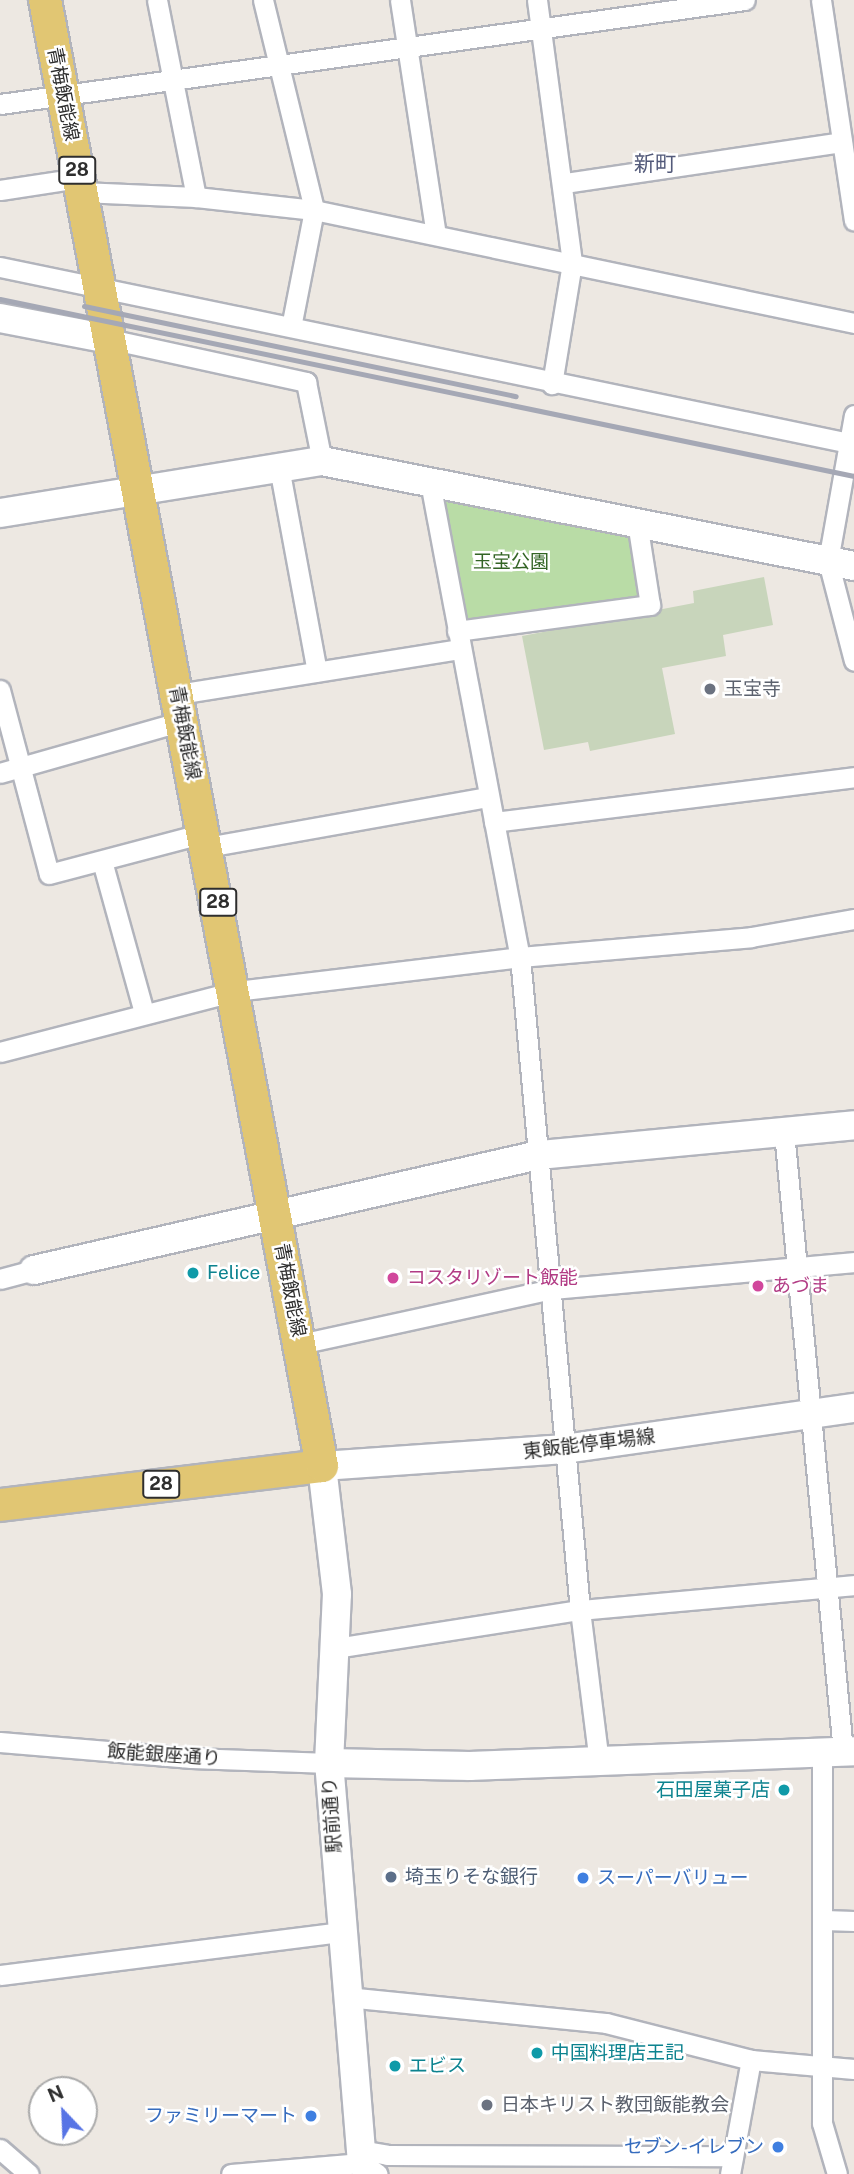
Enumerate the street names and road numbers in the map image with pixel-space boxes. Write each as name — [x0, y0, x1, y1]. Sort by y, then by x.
street label: 青梅飯能線 — [43, 45, 83, 143]
road number: 28 — [58, 155, 96, 184]
street label: 青梅飯能線 — [165, 684, 205, 782]
road number: 28 — [199, 888, 237, 917]
street label: 青梅飯能線 — [270, 1241, 310, 1339]
street label: 東飯能停車場線 — [522, 1425, 656, 1463]
road number: 28 — [142, 1470, 180, 1498]
street label: 飯能銀座通り — [106, 1740, 222, 1770]
street label: 駅前通り — [318, 1776, 346, 1854]

